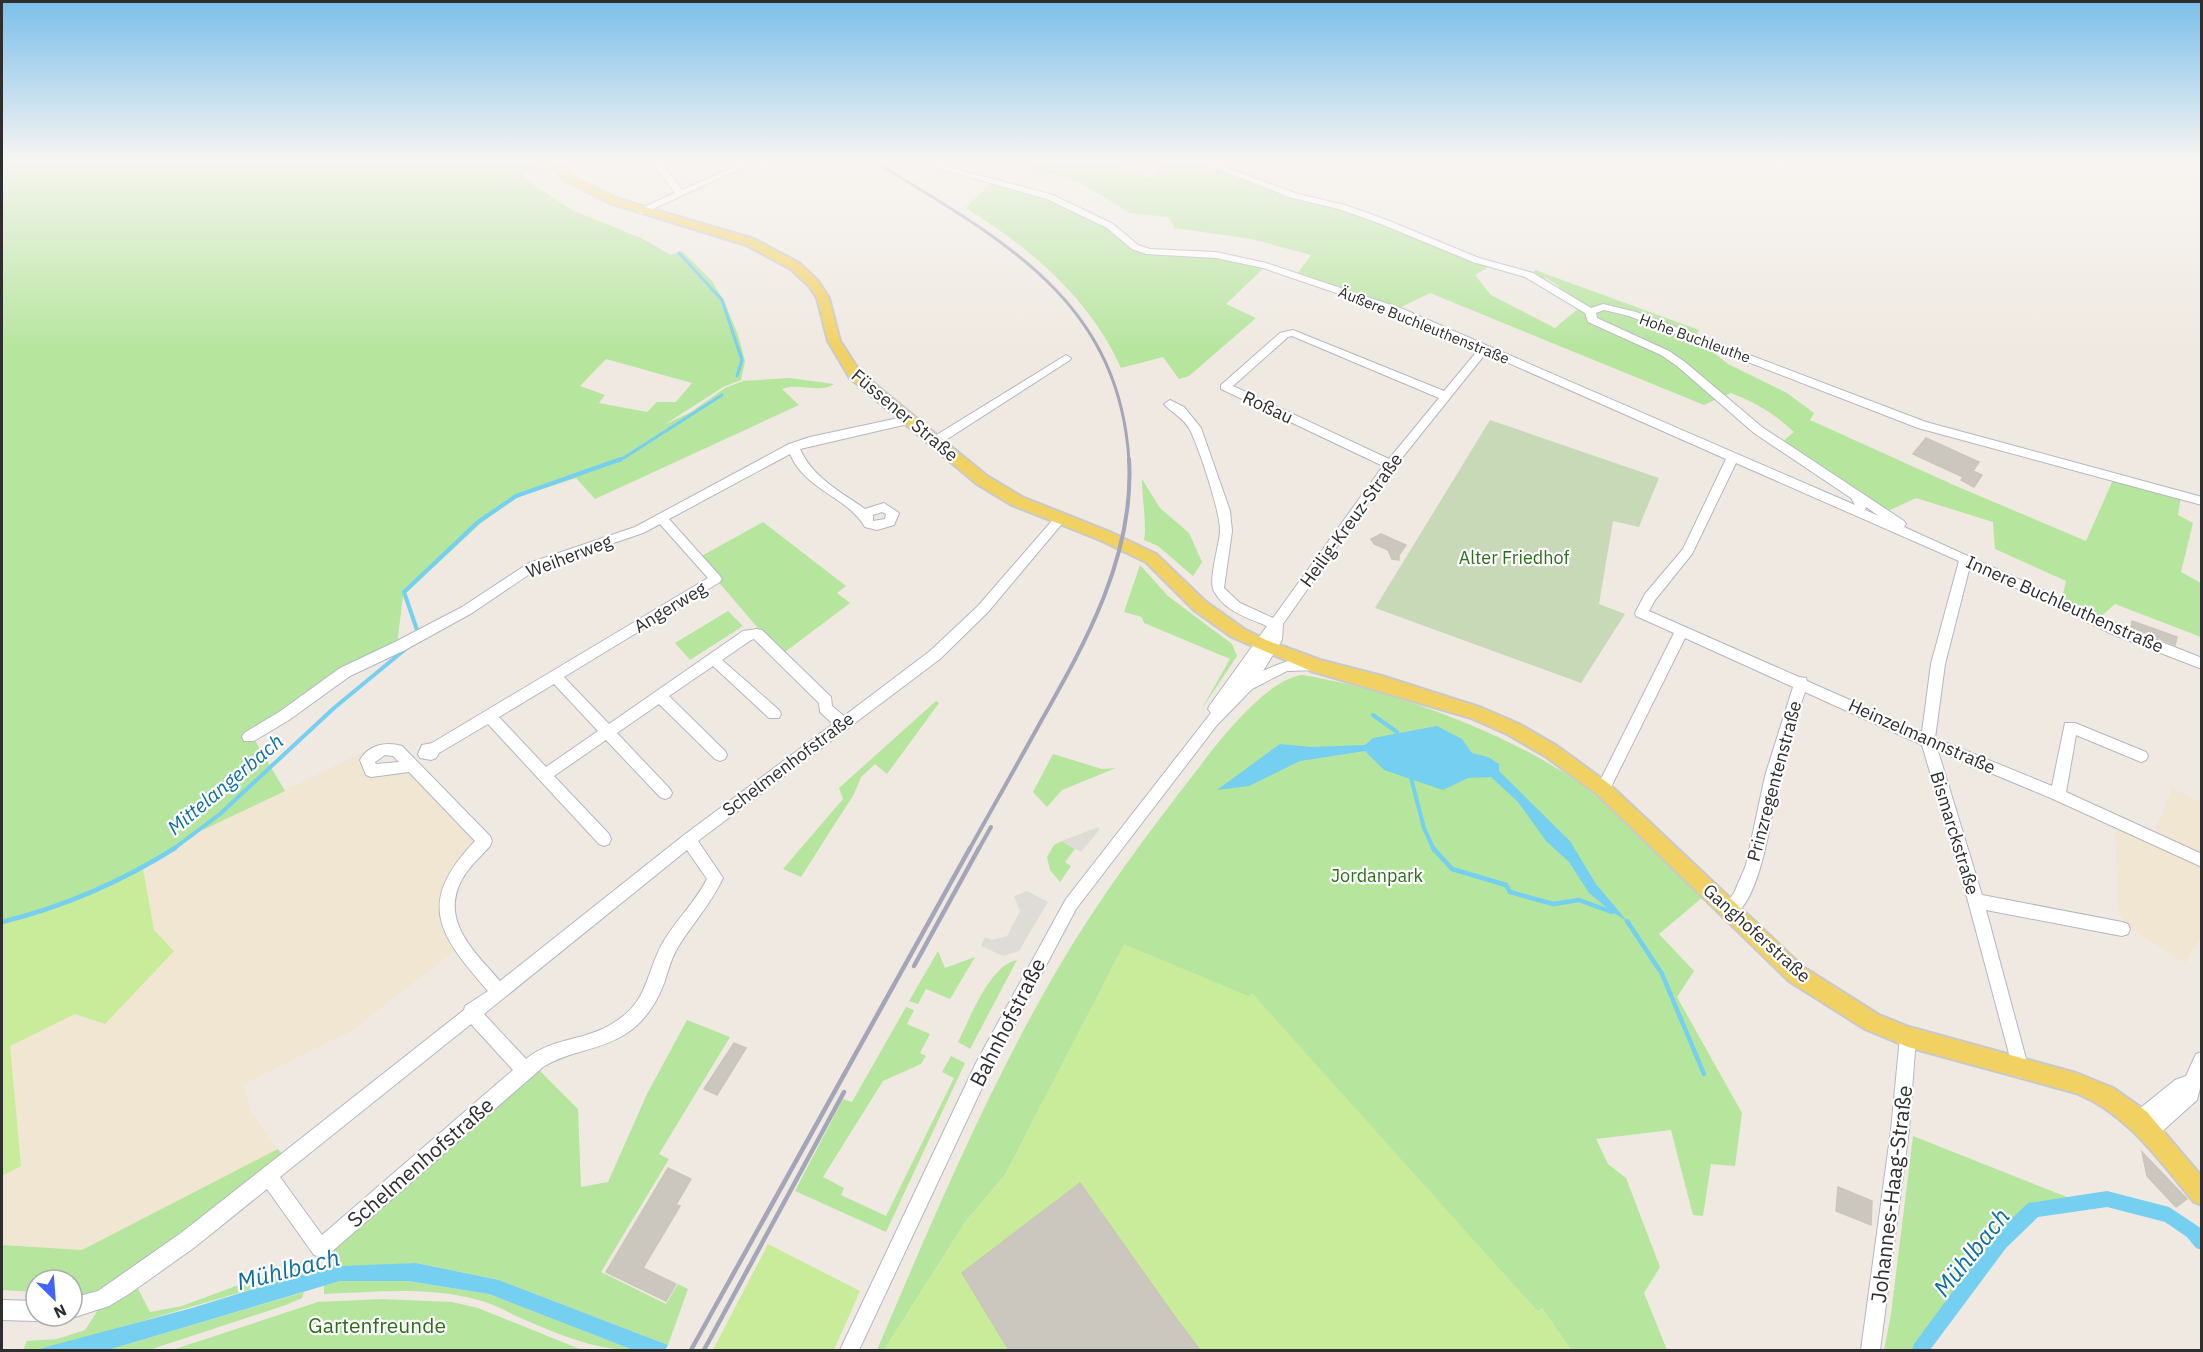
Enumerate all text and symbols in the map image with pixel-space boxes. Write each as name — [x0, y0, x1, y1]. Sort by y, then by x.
street label: Äußere Buchleuthenstraße — [1336, 282, 1512, 368]
street label: Hohe Buchleuthe — [1637, 309, 1753, 367]
street label: Füssener Straße — [847, 364, 963, 466]
street label: Roßau — [1239, 385, 1297, 429]
street label: Heilig-Kreuz-Straße — [1295, 448, 1407, 592]
street label: Weiherweg — [523, 529, 616, 583]
park label: Alter Friedhof — [1459, 546, 1569, 569]
street label: Innere Buchleuthenstraße — [1963, 550, 2167, 658]
street label: Angerweg — [629, 576, 711, 638]
street label: Heinzelmannstraße — [1845, 693, 1999, 779]
street label: Prinzregentenstraße — [1742, 698, 1807, 864]
street label: Schelmenhofstraße — [718, 707, 858, 821]
water label: Mittelangerbach — [161, 727, 289, 841]
street label: Bismarckstraße — [1925, 769, 1985, 898]
park label: Jordanpark — [1331, 864, 1424, 887]
street label: Ganghoferstraße — [1698, 879, 1816, 987]
street label: Bahnhofstraße — [963, 953, 1051, 1091]
street label: Johannes-Haag-Straße — [1864, 1084, 1918, 1304]
street label: Schelmenhofstraße — [341, 1091, 499, 1233]
water label: Mühlbach — [1925, 1201, 2017, 1303]
water label: Mühlbach — [233, 1241, 343, 1297]
north arrow — [24, 1268, 84, 1328]
text: N — [51, 1300, 70, 1323]
park label: Gartenfreunde — [308, 1311, 446, 1339]

